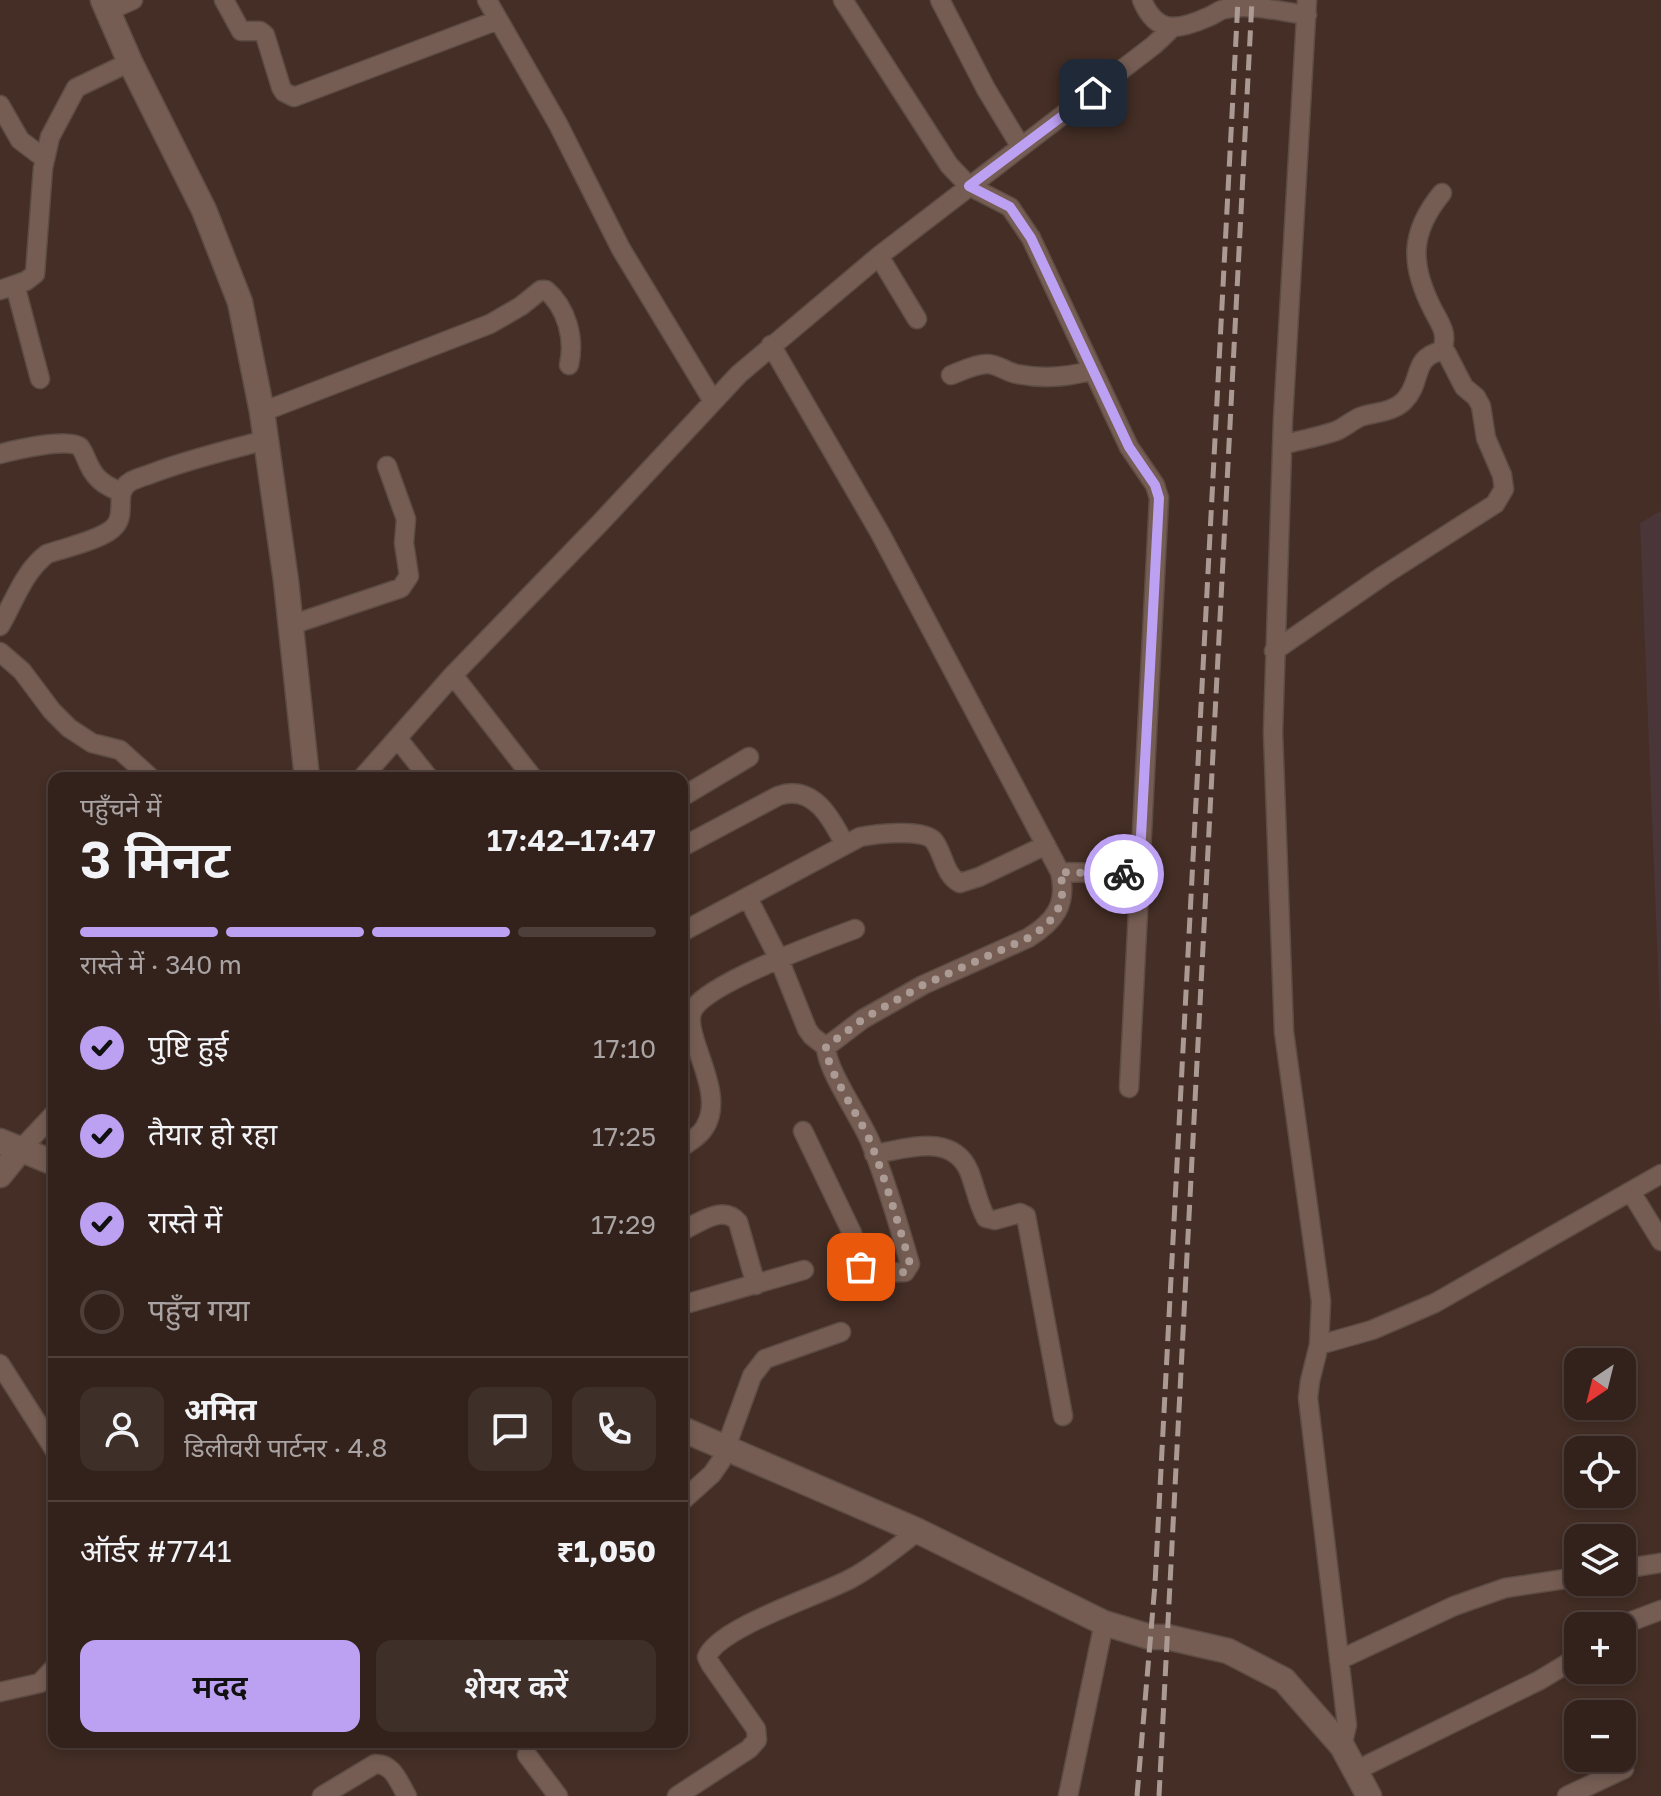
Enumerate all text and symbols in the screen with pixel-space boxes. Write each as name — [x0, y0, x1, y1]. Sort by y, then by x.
pin — [1059, 59, 1127, 127]
icon: home — [1071, 71, 1115, 115]
text: पहुँचने में — [80, 792, 162, 823]
text: 17:42–17:47 — [487, 822, 656, 858]
text: 3 मिनट — [80, 827, 230, 889]
courier — [1084, 834, 1164, 914]
icon: bike — [1102, 852, 1146, 896]
text: रास्ते में · 340 m — [80, 949, 242, 980]
icon: check — [80, 1026, 124, 1070]
text: पुष्टि हुई — [148, 1028, 229, 1064]
text: 17:10 — [593, 1033, 656, 1064]
icon: check — [80, 1114, 124, 1158]
text: तैयार हो रहा — [148, 1116, 277, 1152]
text: 17:25 — [592, 1121, 656, 1152]
icon: check — [80, 1202, 124, 1246]
text: रास्ते में — [148, 1204, 222, 1240]
text: 17:29 — [591, 1209, 656, 1240]
pin — [827, 1233, 895, 1301]
icon: bag — [839, 1245, 883, 1289]
text: पहुँच गया — [148, 1292, 250, 1328]
north arrow — [1564, 1348, 1636, 1420]
map controls — [1564, 1348, 1636, 1772]
button: person — [80, 1387, 164, 1471]
button: chat — [468, 1387, 552, 1471]
button: phone — [572, 1387, 656, 1471]
text: अमित — [184, 1391, 257, 1427]
text: डिलीवरी पार्टनर · 4.8 — [184, 1432, 387, 1463]
button: locate — [1564, 1436, 1636, 1508]
button: layers — [1564, 1524, 1636, 1596]
text: ऑर्डर #7741 — [80, 1533, 232, 1569]
text: ₹1,050 — [556, 1533, 656, 1569]
button: + — [1564, 1612, 1636, 1684]
button: मदद — [80, 1640, 360, 1732]
button: शेयर करें — [376, 1640, 656, 1732]
button: − — [1564, 1700, 1636, 1772]

